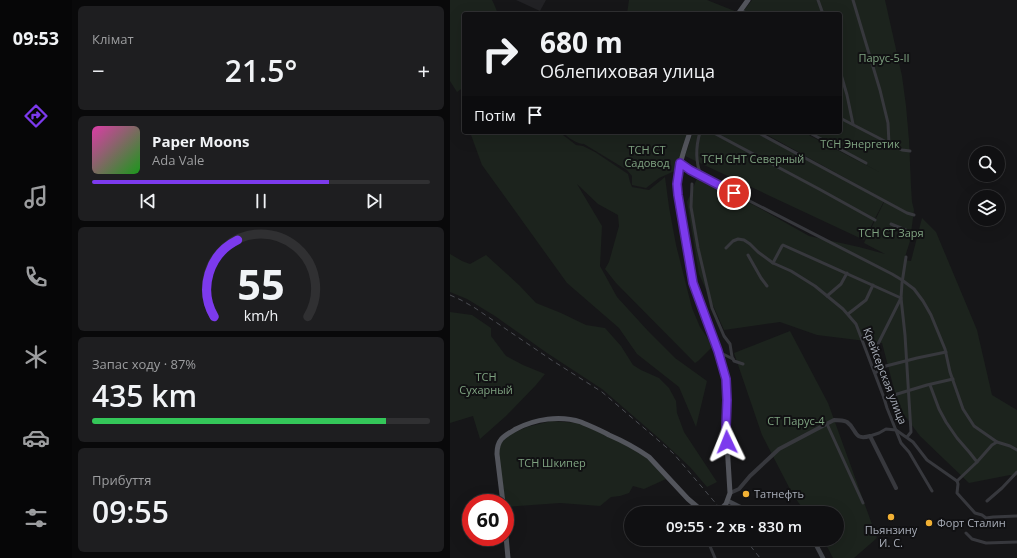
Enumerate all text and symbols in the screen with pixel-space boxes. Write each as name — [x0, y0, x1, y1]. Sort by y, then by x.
text: 680 m — [540, 23, 623, 61]
text: 09:53 — [13, 26, 59, 50]
icon: right — [474, 28, 526, 80]
text: Клімат — [92, 30, 134, 48]
text: 21.5° — [225, 50, 297, 91]
park label: Парус-5-II — [858, 50, 910, 65]
text: − — [92, 55, 105, 85]
text: + — [417, 55, 430, 85]
text: Облепиховая улица — [540, 59, 715, 83]
icon: directions — [22, 102, 50, 130]
icon: arrive — [524, 104, 546, 126]
text: Потім — [474, 105, 516, 125]
text: Paper Moons — [152, 131, 250, 151]
park label: ТСН Энергетик — [820, 136, 900, 151]
park label: ТСН СТ Садовод — [624, 142, 670, 170]
map controls — [969, 146, 1005, 226]
button: search — [969, 146, 1005, 182]
text: Ada Vale — [152, 151, 204, 169]
park label: ТСН СНТ Северный — [702, 151, 804, 166]
pin — [717, 176, 751, 210]
icon: arrive — [723, 182, 745, 204]
icon: music — [22, 183, 50, 211]
icon: previous — [137, 190, 159, 212]
icon: pause — [250, 190, 272, 212]
icon: next — [363, 190, 385, 212]
button: layers — [969, 190, 1005, 226]
park label: ТСН СТ Заря — [858, 225, 924, 240]
text: 55 — [237, 256, 285, 312]
icon: phone — [22, 263, 50, 291]
text: km/h — [244, 306, 278, 325]
street label: Крейсерская улица — [860, 325, 911, 426]
icon: climate — [22, 343, 50, 371]
text: Запас ходу · 87% — [92, 355, 196, 373]
park label: ТСН Сухарный — [459, 369, 513, 397]
text: 435 km — [92, 375, 197, 416]
park label: СТ Парус-4 — [767, 413, 825, 428]
position arrow — [706, 421, 748, 463]
icon: car — [22, 424, 50, 452]
park label: ТСН Шкипер — [518, 455, 586, 470]
text: Прибуття — [92, 471, 151, 489]
place label: Татнефть — [754, 486, 804, 501]
marker: Татнефть — [741, 489, 751, 499]
text: 09:55 — [92, 491, 169, 532]
speed limit sign: 60 — [462, 494, 514, 546]
icon: filters — [22, 504, 50, 532]
marker: Пьянзину И. С. — [886, 512, 896, 522]
place label: Форт Сталин — [937, 515, 1006, 530]
text: 09:55 · 2 хв · 830 m — [666, 516, 802, 536]
marker: Форт Сталин — [924, 518, 934, 528]
place label: Пьянзину И. С. — [865, 522, 918, 550]

